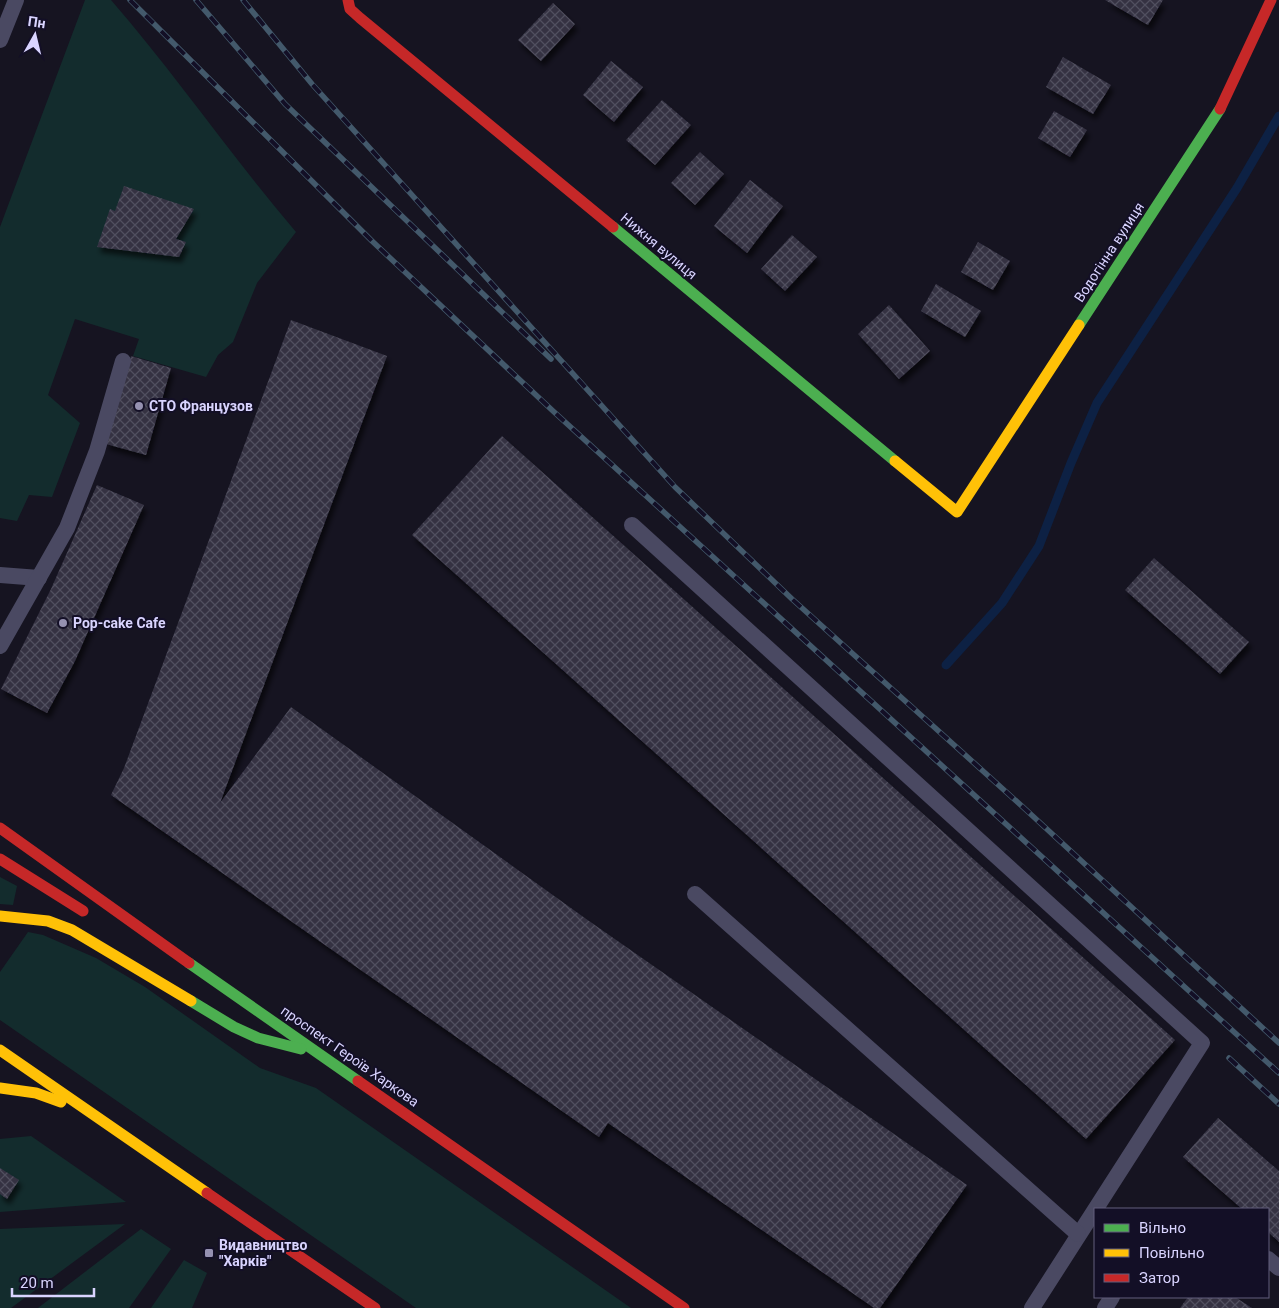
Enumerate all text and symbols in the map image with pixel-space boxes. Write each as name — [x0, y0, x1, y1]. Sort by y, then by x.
north arrow — [10, 10, 60, 60]
text: Пн — [27, 13, 47, 31]
street label: Водогінна вулиця — [1071, 199, 1147, 305]
street label: Нижня вулиця — [618, 209, 700, 283]
place label: СТО Французов — [149, 398, 253, 414]
marker: СТО Французов — [133, 400, 145, 412]
place label: Pop-cake Cafe — [73, 615, 166, 631]
marker: Pop-cake Cafe — [57, 617, 69, 629]
street label: проспект Героїв Харкова — [278, 1002, 422, 1110]
legend — [1094, 1208, 1269, 1298]
text: Вільно — [1139, 1219, 1186, 1237]
place label: Видавництво "Харків" — [219, 1237, 307, 1269]
text: Повільно — [1139, 1244, 1205, 1262]
marker: Видавництво "Харків" — [203, 1247, 215, 1259]
scale bar — [12, 1266, 95, 1298]
text: Затор — [1139, 1269, 1180, 1287]
text: 20 m — [20, 1274, 54, 1292]

